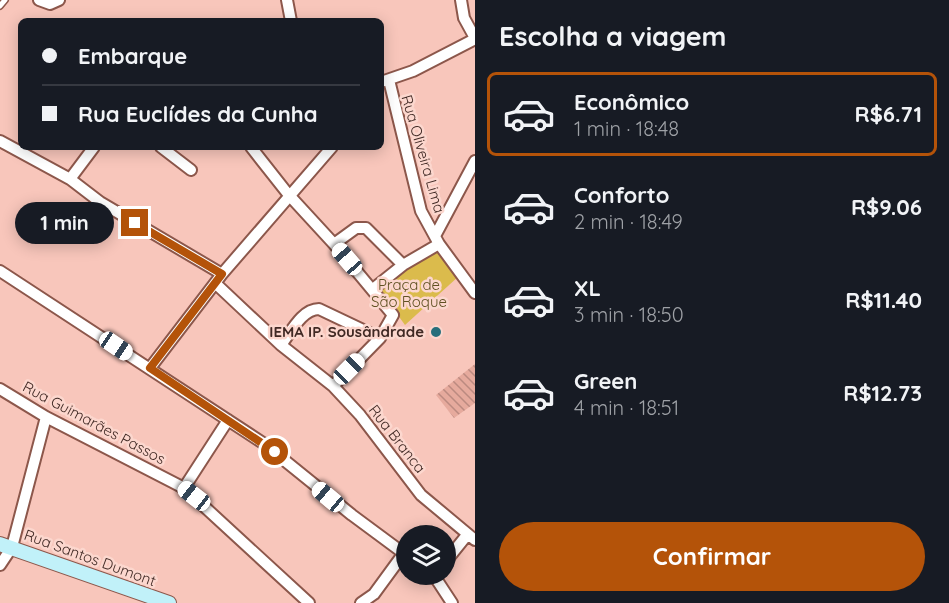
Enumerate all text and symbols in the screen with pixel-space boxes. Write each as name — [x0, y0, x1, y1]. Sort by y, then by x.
text: Escolha a viagem — [499, 19, 727, 53]
text: Embarque — [78, 42, 187, 70]
icon: car — [502, 87, 556, 141]
text: Econômico — [574, 88, 689, 116]
street label: Rua Oliveira Lima — [398, 93, 449, 215]
text: Rua Euclídes da Cunha — [78, 100, 318, 128]
text: R$6.71 — [855, 100, 922, 128]
text: 1 min · 18:48 — [574, 116, 679, 141]
icon: car — [502, 180, 556, 234]
text: Conforto — [574, 181, 669, 209]
text: R$9.06 — [851, 193, 922, 221]
callout: 1 min — [15, 202, 114, 244]
route end — [121, 209, 148, 236]
text: 2 min · 18:49 — [574, 209, 683, 234]
text: 1 min — [40, 210, 89, 235]
car — [328, 240, 366, 278]
icon: car — [502, 273, 556, 327]
text: XL — [574, 274, 601, 302]
park label: Praça de São Roque — [371, 275, 447, 311]
text: R$11.40 — [845, 286, 922, 314]
text: 3 min · 18:50 — [574, 302, 684, 327]
place label: IEMA IP. Sousândrade — [269, 322, 424, 341]
marker: IEMA IP. Sousândrade — [429, 325, 443, 339]
car — [96, 328, 136, 364]
car — [330, 350, 368, 388]
icon: car — [502, 366, 556, 420]
text: Green — [574, 367, 637, 395]
street label: Rua Guimarães Passos — [20, 377, 169, 468]
text: R$12.73 — [843, 379, 922, 407]
text: 4 min · 18:51 — [574, 395, 679, 420]
street label: Rua Branca — [365, 401, 430, 477]
route start — [261, 438, 288, 465]
car — [174, 478, 214, 514]
car — [308, 479, 348, 515]
button: Confirmar — [499, 522, 925, 591]
street label: Rua Santos Dumont — [22, 525, 159, 590]
map controls — [396, 525, 456, 585]
button: layers — [396, 525, 456, 585]

